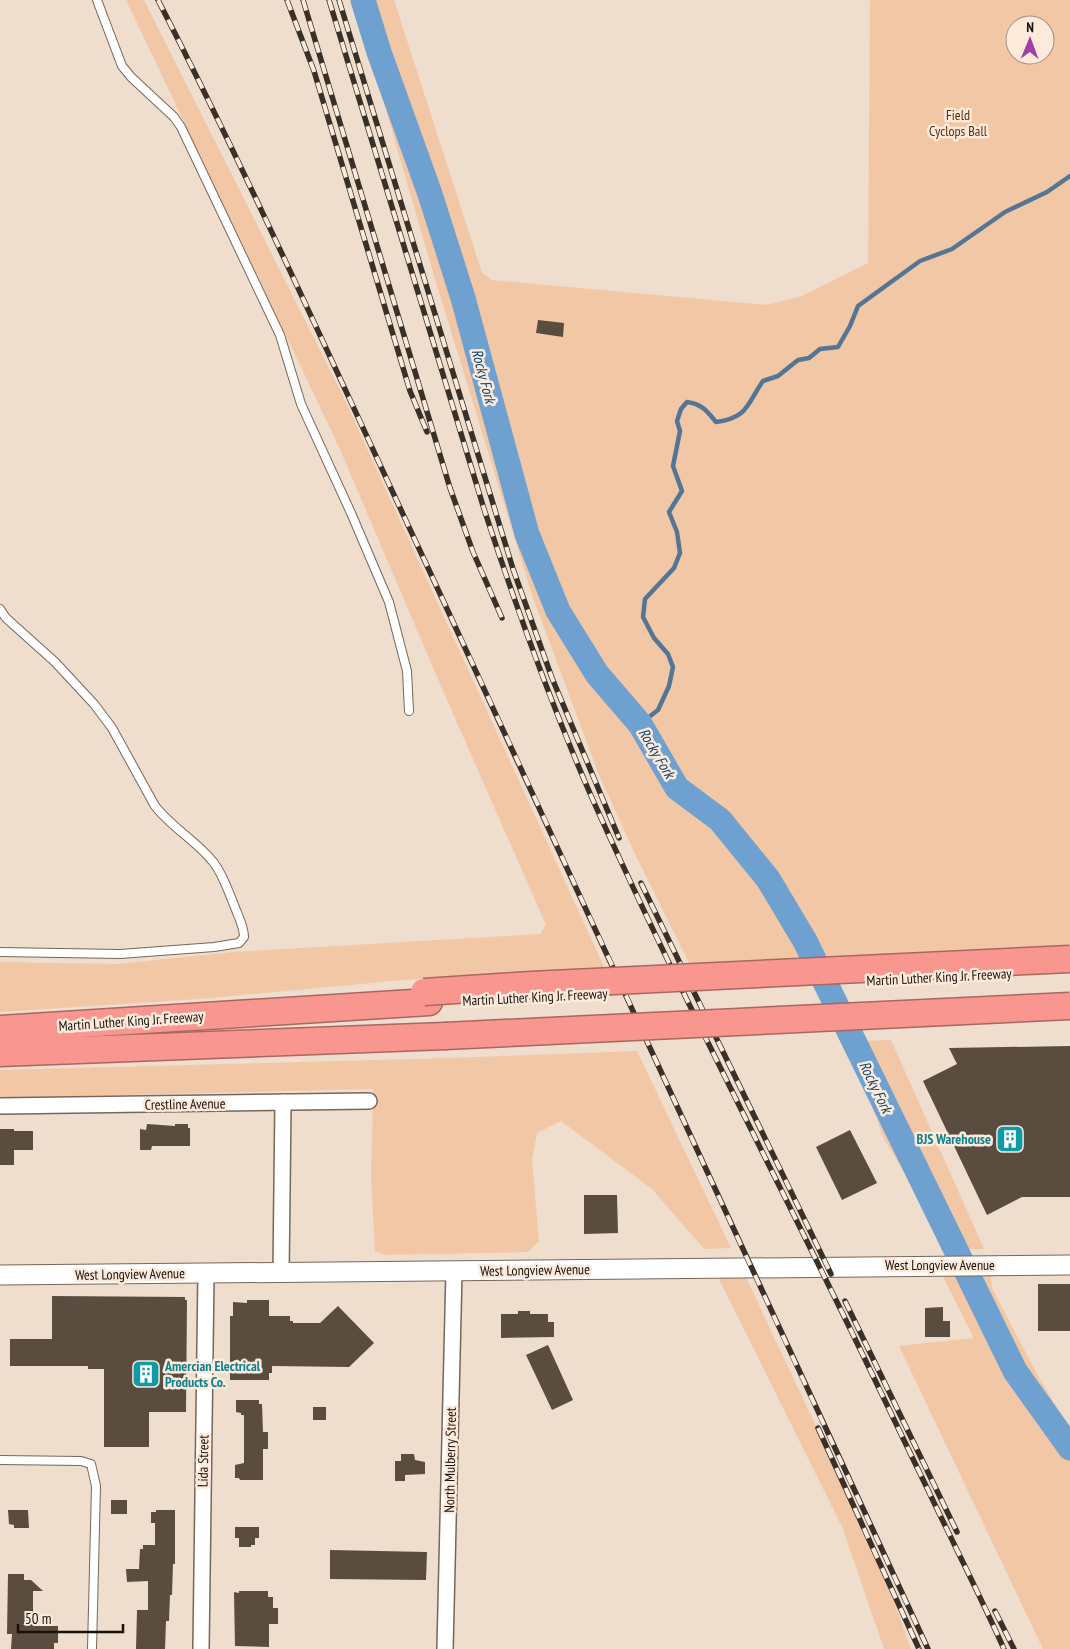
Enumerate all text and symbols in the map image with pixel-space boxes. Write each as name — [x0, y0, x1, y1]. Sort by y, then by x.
north arrow — [1005, 15, 1055, 65]
text: N — [1026, 18, 1034, 36]
park label: Field Cyclops Ball — [929, 106, 988, 140]
water label: Rocky Fork — [468, 347, 501, 407]
water label: Rocky Fork — [635, 724, 680, 783]
street label: Martin Luther King Jr. Freeway — [866, 964, 1013, 990]
street label: Martin Luther King Jr. Freeway — [462, 984, 609, 1010]
street label: Martin Luther King Jr. Freeway — [58, 1007, 205, 1035]
water label: Rocky Fork — [855, 1058, 898, 1118]
street label: Crestline Avenue — [145, 1094, 226, 1114]
building icon: BJS Warehouse — [995, 1124, 1025, 1154]
place label: BJS Warehouse — [916, 1130, 991, 1148]
street label: West Longview Avenue — [885, 1256, 995, 1274]
street label: West Longview Avenue — [480, 1260, 590, 1280]
street label: West Longview Avenue — [75, 1264, 185, 1284]
place label: Amercian Electrical Products Co. — [164, 1357, 261, 1391]
building icon: Amercian Electrical Products Co. — [131, 1359, 161, 1389]
street label: North Mulberry Street — [440, 1407, 460, 1513]
street label: Lida Street — [194, 1434, 212, 1487]
scale bar — [18, 1602, 122, 1634]
text: 50 m — [25, 1609, 51, 1628]

